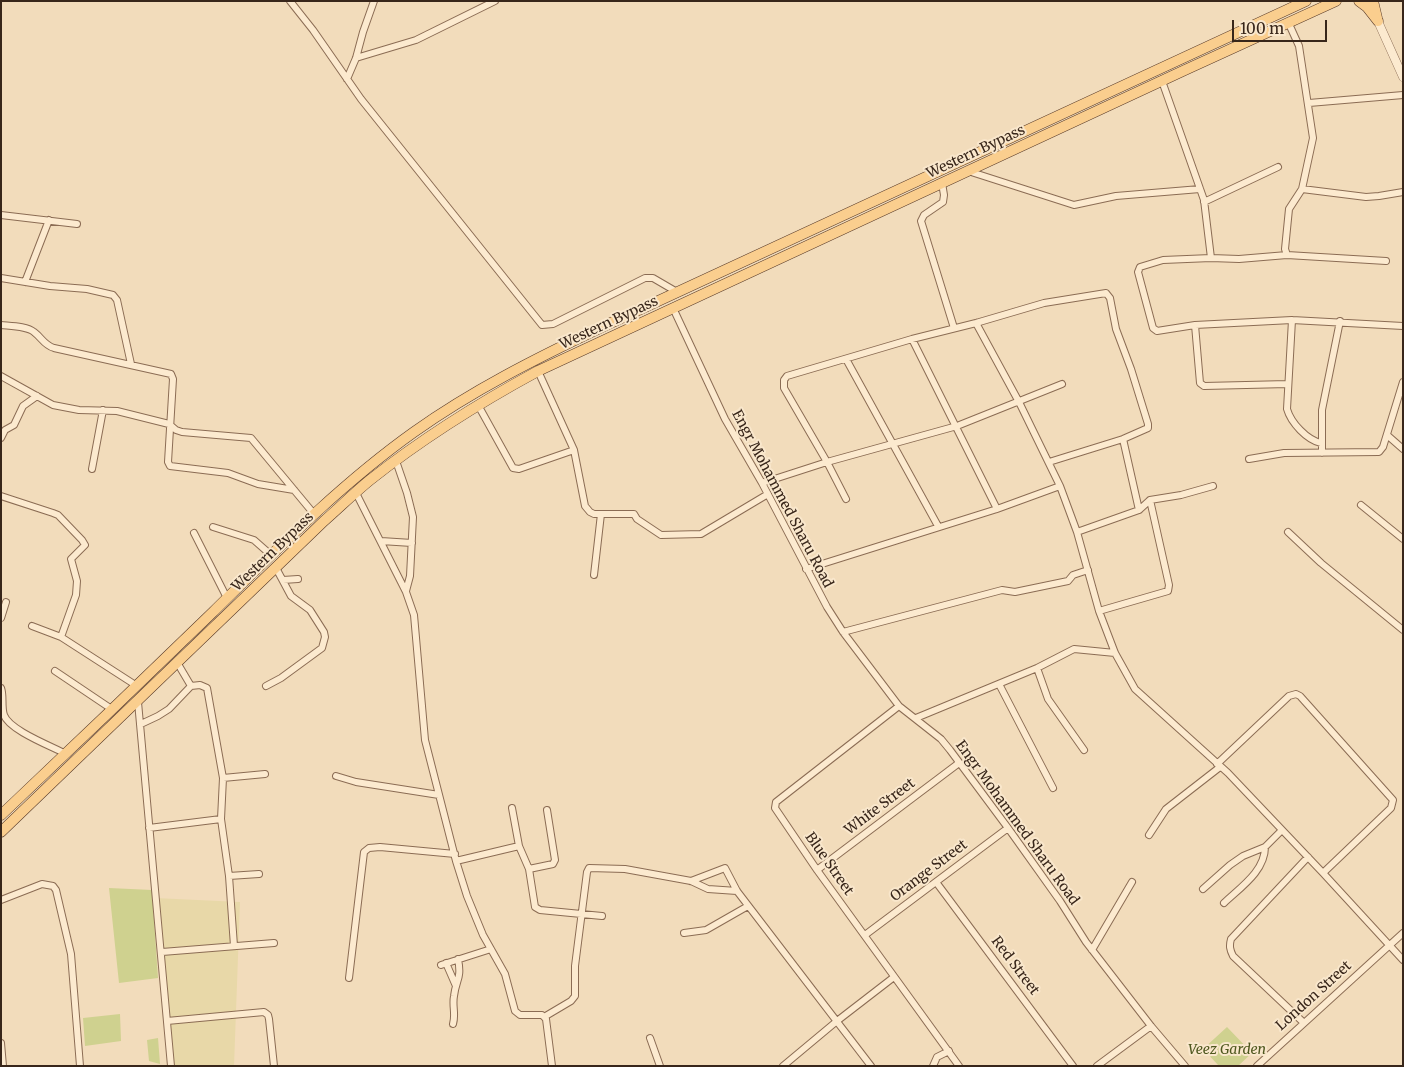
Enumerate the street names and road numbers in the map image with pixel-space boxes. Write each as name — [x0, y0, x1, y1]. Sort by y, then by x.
street label: Western Bypass — [924, 122, 1028, 182]
street label: Western Bypass — [557, 293, 661, 353]
street label: Engr Mohammed Sharu Road — [728, 407, 836, 591]
street label: Western Bypass — [229, 509, 317, 595]
street label: Engr Mohammed Sharu Road — [952, 738, 1082, 908]
street label: White Street — [842, 775, 918, 839]
street label: Blue Street — [801, 829, 857, 899]
street label: Orange Street — [887, 837, 971, 905]
street label: Red Street — [988, 933, 1042, 999]
street label: London Street — [1273, 958, 1355, 1034]

